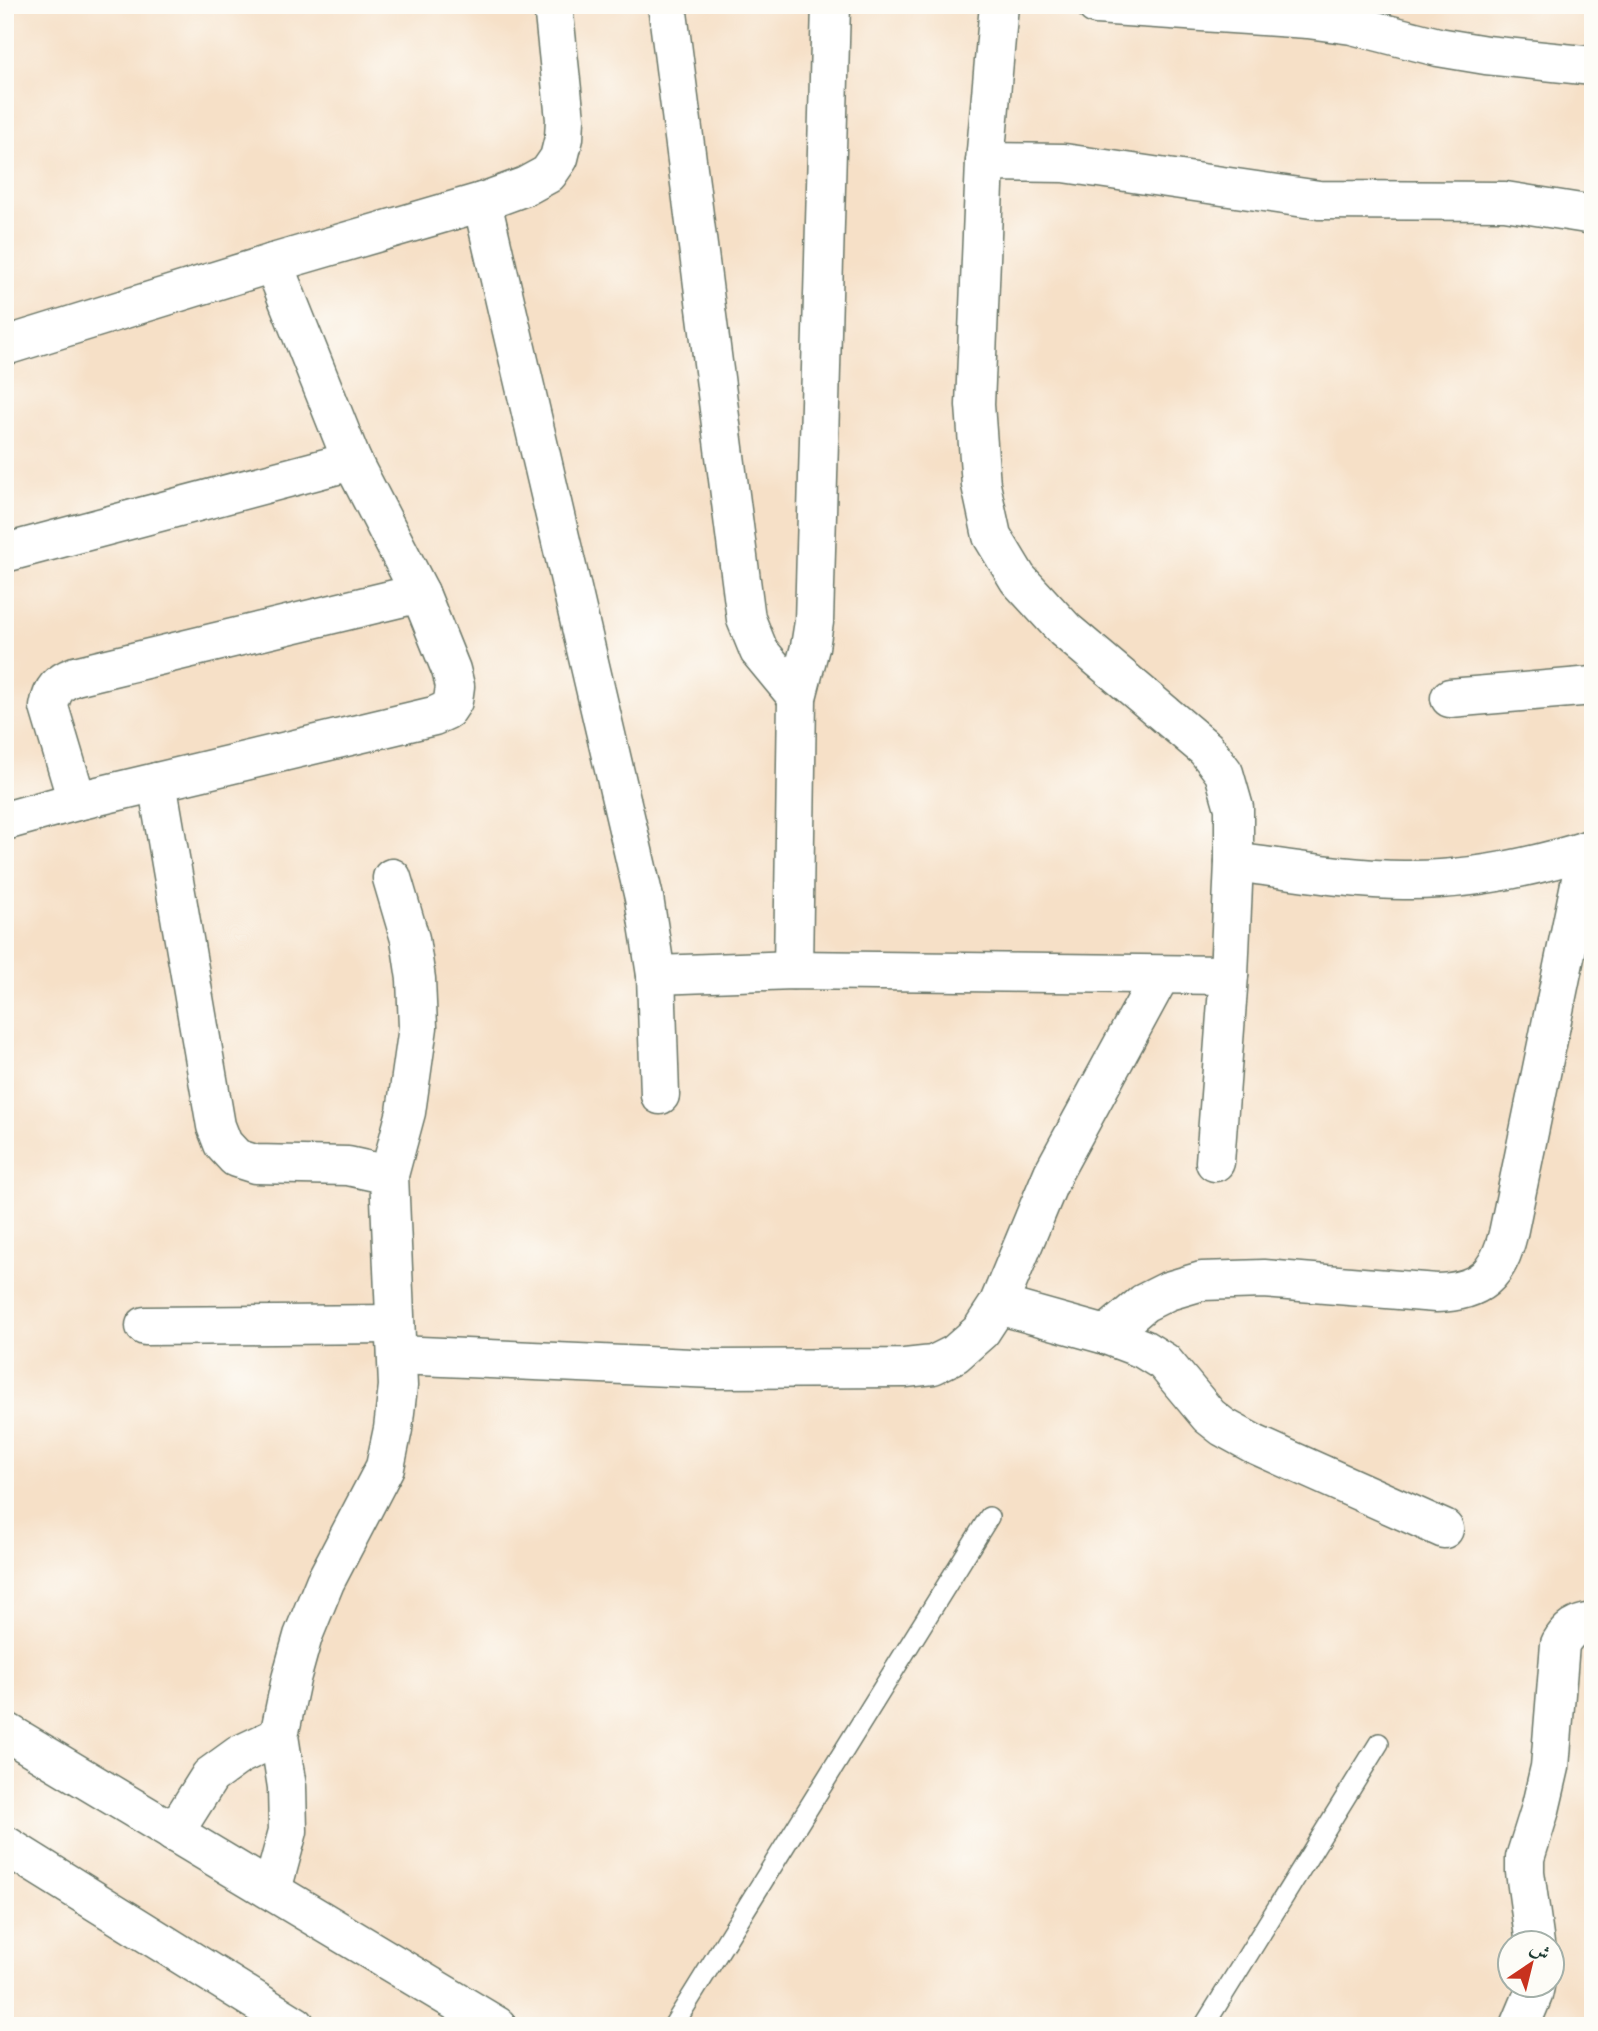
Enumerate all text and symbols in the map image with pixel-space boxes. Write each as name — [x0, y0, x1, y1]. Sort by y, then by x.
north arrow — [1496, 1930, 1566, 2000]
text: ش — [1526, 1936, 1555, 1966]

